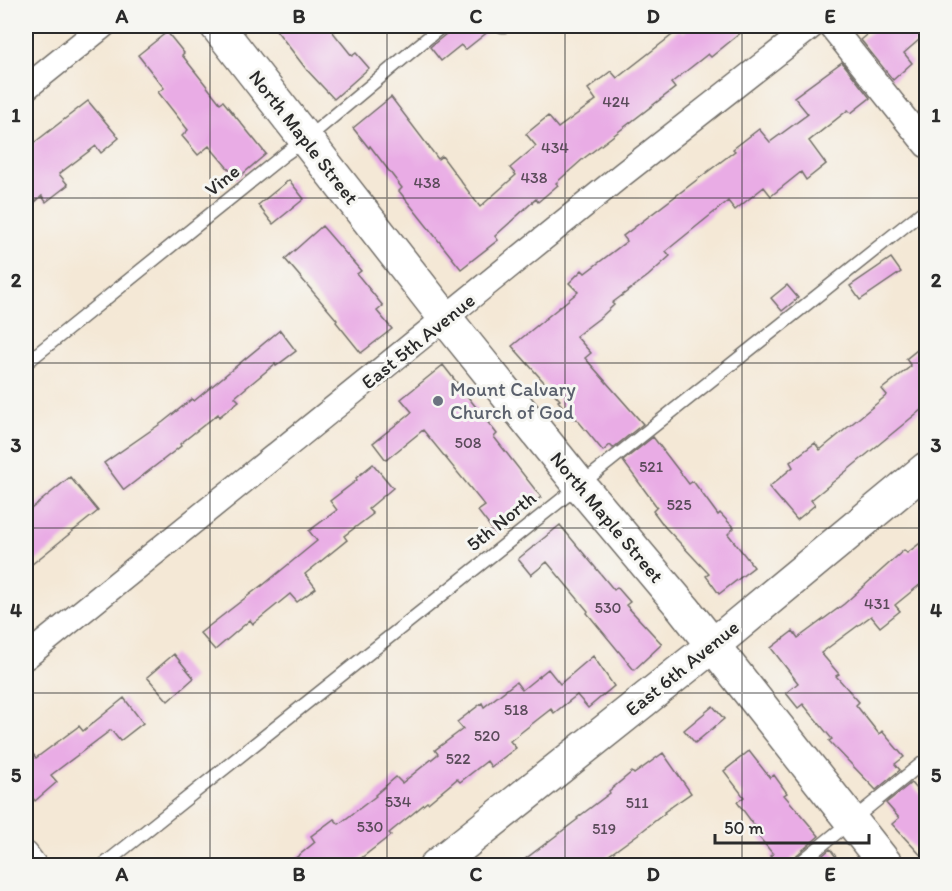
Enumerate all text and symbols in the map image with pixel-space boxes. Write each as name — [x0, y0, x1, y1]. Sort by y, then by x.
text: A — [115, 4, 129, 28]
text: B — [293, 4, 306, 28]
text: C — [470, 4, 483, 28]
text: D — [646, 4, 660, 28]
text: E — [824, 4, 836, 28]
street label: North Maple Street — [244, 65, 364, 209]
house number: 424 — [602, 92, 630, 111]
text: 1 — [11, 103, 21, 127]
text: 1 — [931, 103, 941, 127]
house number: 434 — [541, 138, 569, 157]
street label: Vine — [200, 159, 244, 201]
house number: 438 — [520, 168, 548, 187]
house number: 438 — [413, 173, 441, 192]
text: 2 — [11, 268, 22, 292]
text: 2 — [931, 268, 942, 292]
street label: East 5th Avenue — [356, 288, 480, 394]
place label: Mount Calvary Church of God — [450, 377, 576, 424]
marker: Mount Calvary Church of God — [431, 394, 445, 408]
text: 3 — [11, 433, 22, 457]
house number: 508 — [454, 433, 482, 452]
text: 3 — [931, 433, 942, 457]
street label: North Maple Street — [545, 447, 669, 588]
house number: 521 — [639, 457, 664, 476]
street label: 5th North — [462, 486, 540, 556]
house number: 525 — [666, 495, 692, 514]
house number: 431 — [864, 594, 890, 613]
text: 4 — [10, 598, 22, 622]
house number: 530 — [595, 598, 621, 617]
text: 4 — [930, 598, 942, 622]
street label: East 6th Avenue — [620, 615, 744, 721]
house number: 518 — [504, 700, 529, 719]
house number: 520 — [474, 726, 500, 745]
house number: 522 — [445, 749, 471, 768]
text: 5 — [11, 763, 22, 787]
text: 5 — [931, 763, 942, 787]
house number: 534 — [385, 792, 412, 811]
house number: 511 — [625, 793, 649, 812]
scale bar — [715, 807, 870, 845]
house number: 530 — [357, 817, 383, 836]
text: 50 m — [724, 817, 764, 839]
house number: 519 — [592, 819, 616, 838]
text: A — [115, 862, 129, 886]
text: B — [293, 862, 306, 886]
text: C — [470, 862, 483, 886]
text: D — [646, 862, 660, 886]
text: E — [824, 862, 836, 886]

